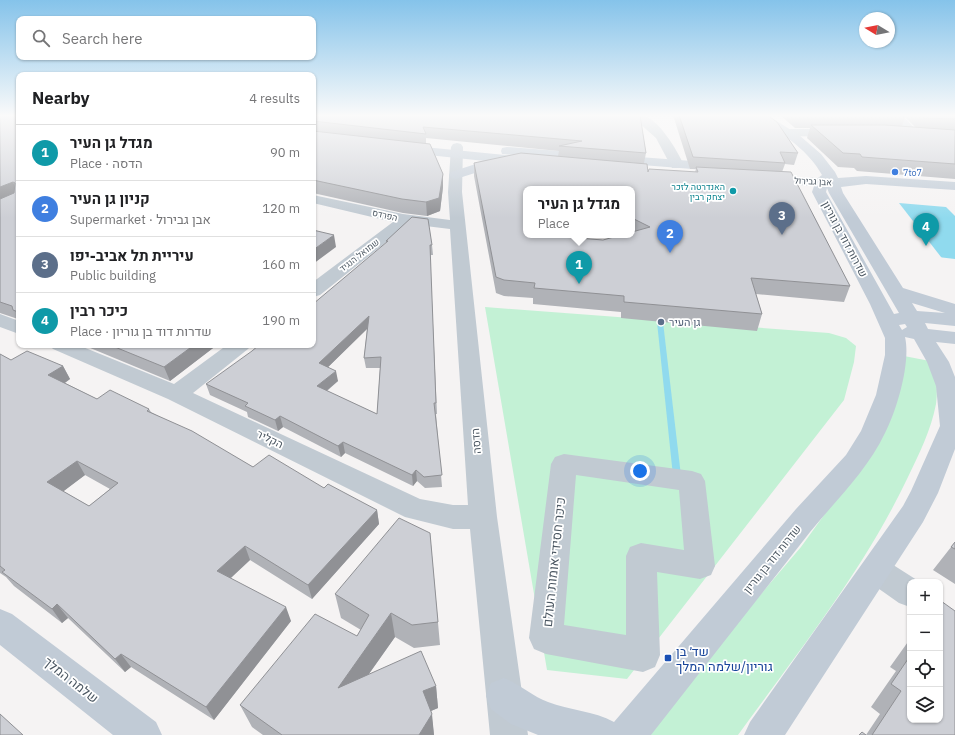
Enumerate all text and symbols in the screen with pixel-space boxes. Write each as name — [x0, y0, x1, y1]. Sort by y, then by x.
north arrow — [859, 12, 895, 48]
search box — [16, 16, 316, 60]
icon: search — [30, 27, 52, 49]
text: Search here — [62, 29, 142, 48]
text: Nearby — [32, 87, 90, 109]
text: 4 results — [249, 90, 300, 107]
text: מגדל גן העיר — [70, 133, 153, 152]
text: 1 — [41, 144, 49, 161]
text: 90 m — [270, 144, 300, 161]
text: Place · הדסה — [70, 155, 143, 172]
marker: 7to7 — [890, 167, 900, 177]
place label: 7to7 — [903, 167, 922, 178]
street label: אבן גבירול — [794, 175, 832, 187]
place label: האנדרטה לזכר יצחק רבין — [672, 181, 725, 202]
popup — [523, 186, 635, 238]
marker: האנדרטה לזכר יצחק רבין — [728, 186, 738, 196]
text: קניון גן העיר — [70, 189, 150, 208]
text: מגדל גן העיר — [538, 194, 620, 213]
street label: שדרות דוד בן גוריון — [819, 199, 871, 279]
text: 2 — [41, 200, 49, 217]
text: 120 m — [262, 200, 300, 217]
pin: 3 — [769, 202, 795, 235]
street label: הפרדס — [371, 207, 399, 223]
text: Supermarket · אבן גבירול — [70, 211, 211, 228]
pin: 4 — [913, 213, 939, 246]
text: Place — [538, 215, 570, 232]
pin: 2 — [657, 220, 683, 253]
street label: שמואל הנגיד — [337, 236, 381, 274]
text: עיריית תל אביב-יפו — [70, 246, 194, 265]
pin: 1 — [566, 251, 592, 284]
text: 3 — [41, 256, 49, 273]
text: 160 m — [262, 256, 300, 273]
text: Public building — [70, 267, 156, 284]
text: כיכר רבין — [70, 301, 128, 320]
text: 4 — [41, 312, 49, 329]
text: 190 m — [262, 312, 300, 329]
place label: גן העיר — [669, 315, 701, 329]
marker: גן העיר — [656, 317, 666, 327]
text: Place · שדרות דוד בן גוריון — [70, 323, 212, 340]
street label: הקליר — [254, 427, 286, 451]
street label: הדסה — [468, 428, 484, 454]
your location — [630, 461, 650, 481]
street label: כיכר חסידי אומות העולם — [539, 496, 569, 628]
street label: שדרות דוד בן גוריון — [740, 522, 804, 596]
map controls — [907, 579, 943, 723]
button: + — [907, 579, 943, 615]
button: − — [907, 615, 943, 651]
place label: שד׳ בן גוריון/שלמה המלך — [676, 643, 773, 675]
button: locate — [907, 651, 943, 687]
street label: שלמה המלך — [40, 653, 102, 707]
marker: שד׳ בן גוריון/שלמה המלך — [663, 653, 673, 663]
button: layers — [907, 687, 943, 723]

